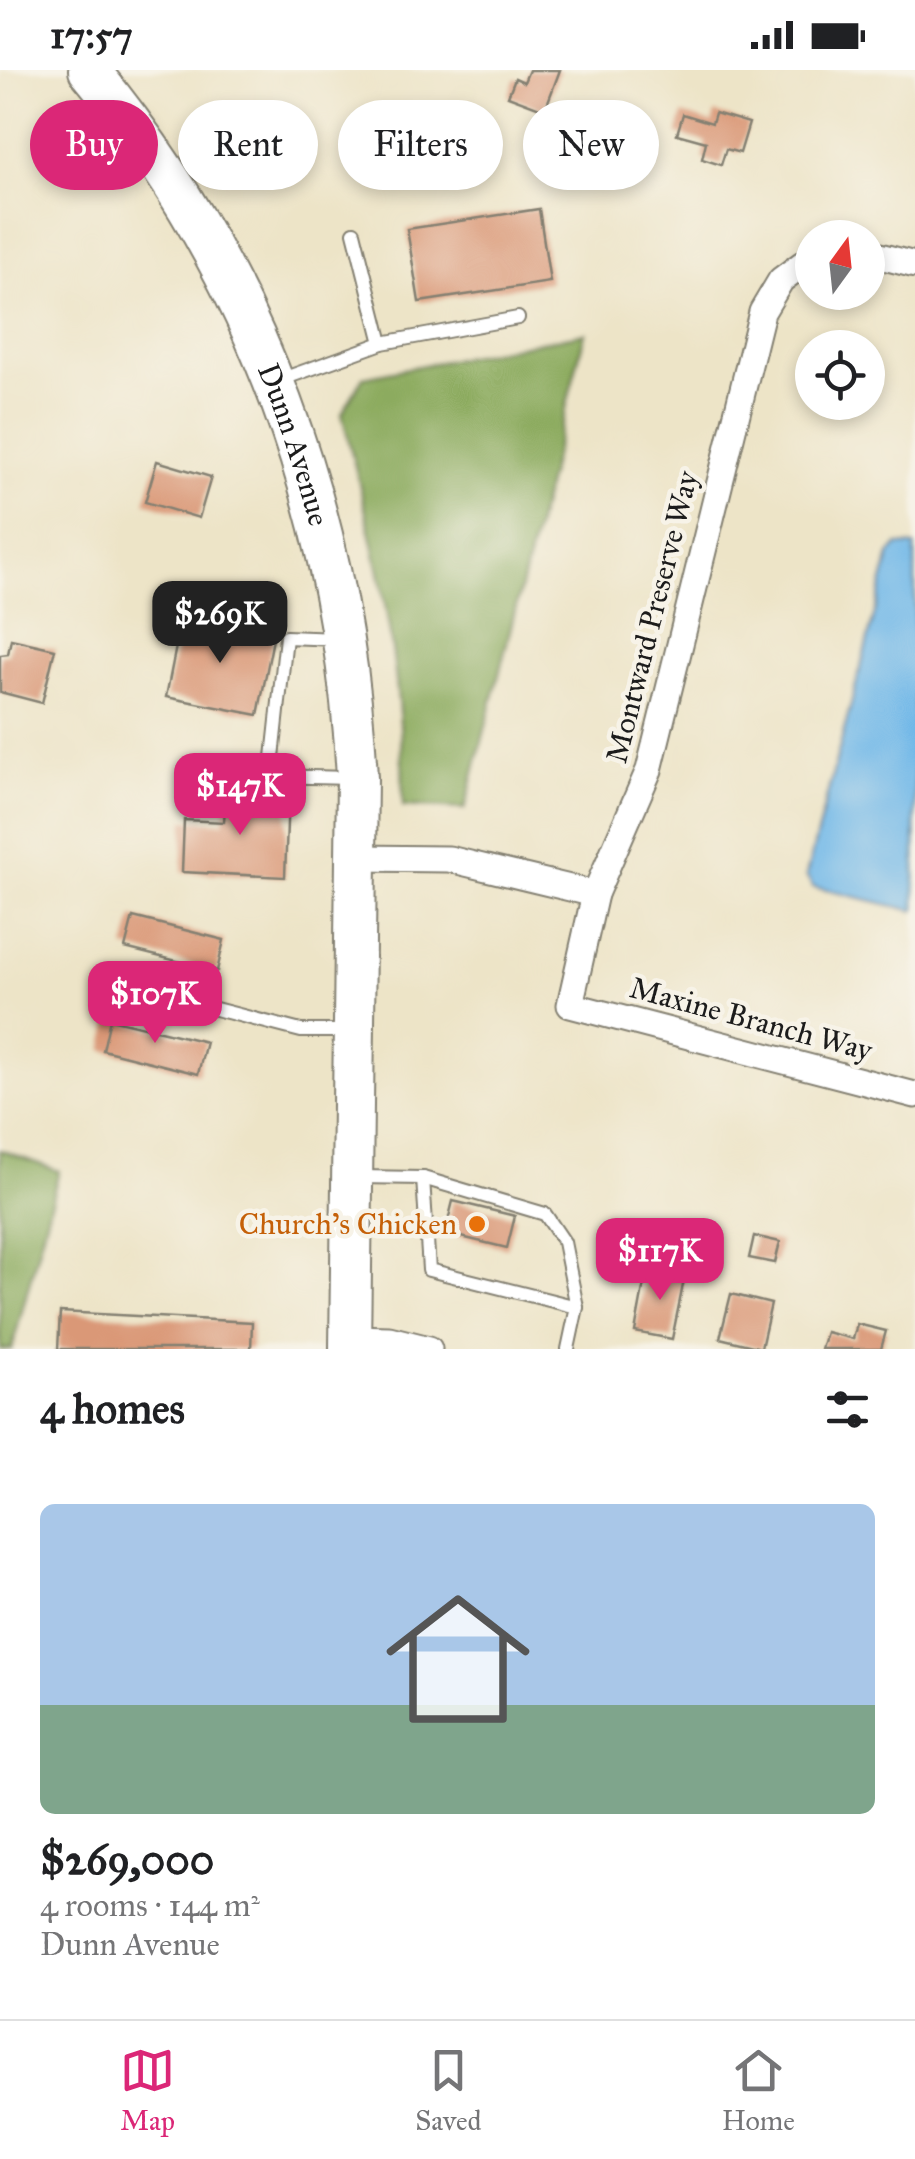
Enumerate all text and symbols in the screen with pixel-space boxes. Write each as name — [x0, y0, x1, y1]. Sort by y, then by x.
text: 17:57 — [50, 12, 133, 58]
chip: Buy — [30, 100, 158, 190]
chip: Rent — [178, 100, 318, 190]
chip: Filters — [338, 100, 503, 190]
chip: New — [523, 100, 659, 190]
north arrow — [795, 220, 885, 310]
map controls — [795, 220, 885, 420]
button: locate — [795, 330, 885, 420]
street label: Dunn Avenue — [250, 358, 337, 530]
street label: Montward Preserve Way — [598, 466, 706, 767]
pin: $269K — [150, 581, 290, 666]
text: $269K — [174, 594, 266, 633]
pin: $147K — [170, 753, 310, 838]
text: $147K — [196, 766, 284, 805]
pin: $107K — [85, 961, 225, 1046]
street label: Maxine Branch Way — [626, 969, 877, 1069]
text: $107K — [110, 974, 200, 1013]
place label: Church's Chicken — [239, 1206, 457, 1242]
marker: Church's Chicken — [466, 1213, 488, 1235]
pin: $117K — [590, 1218, 730, 1303]
text: $117K — [618, 1231, 702, 1270]
icon: filters — [820, 1382, 875, 1437]
text: 4 homes — [40, 1383, 185, 1435]
icon: home — [368, 1569, 548, 1749]
text: $269,000 — [40, 1834, 214, 1886]
text: 4 rooms · 144 m² — [40, 1886, 260, 1925]
text: Dunn Avenue — [40, 1925, 220, 1964]
tab: Map — [120, 2043, 175, 2138]
tab: Saved — [415, 2043, 482, 2138]
tab: Home — [722, 2043, 795, 2138]

